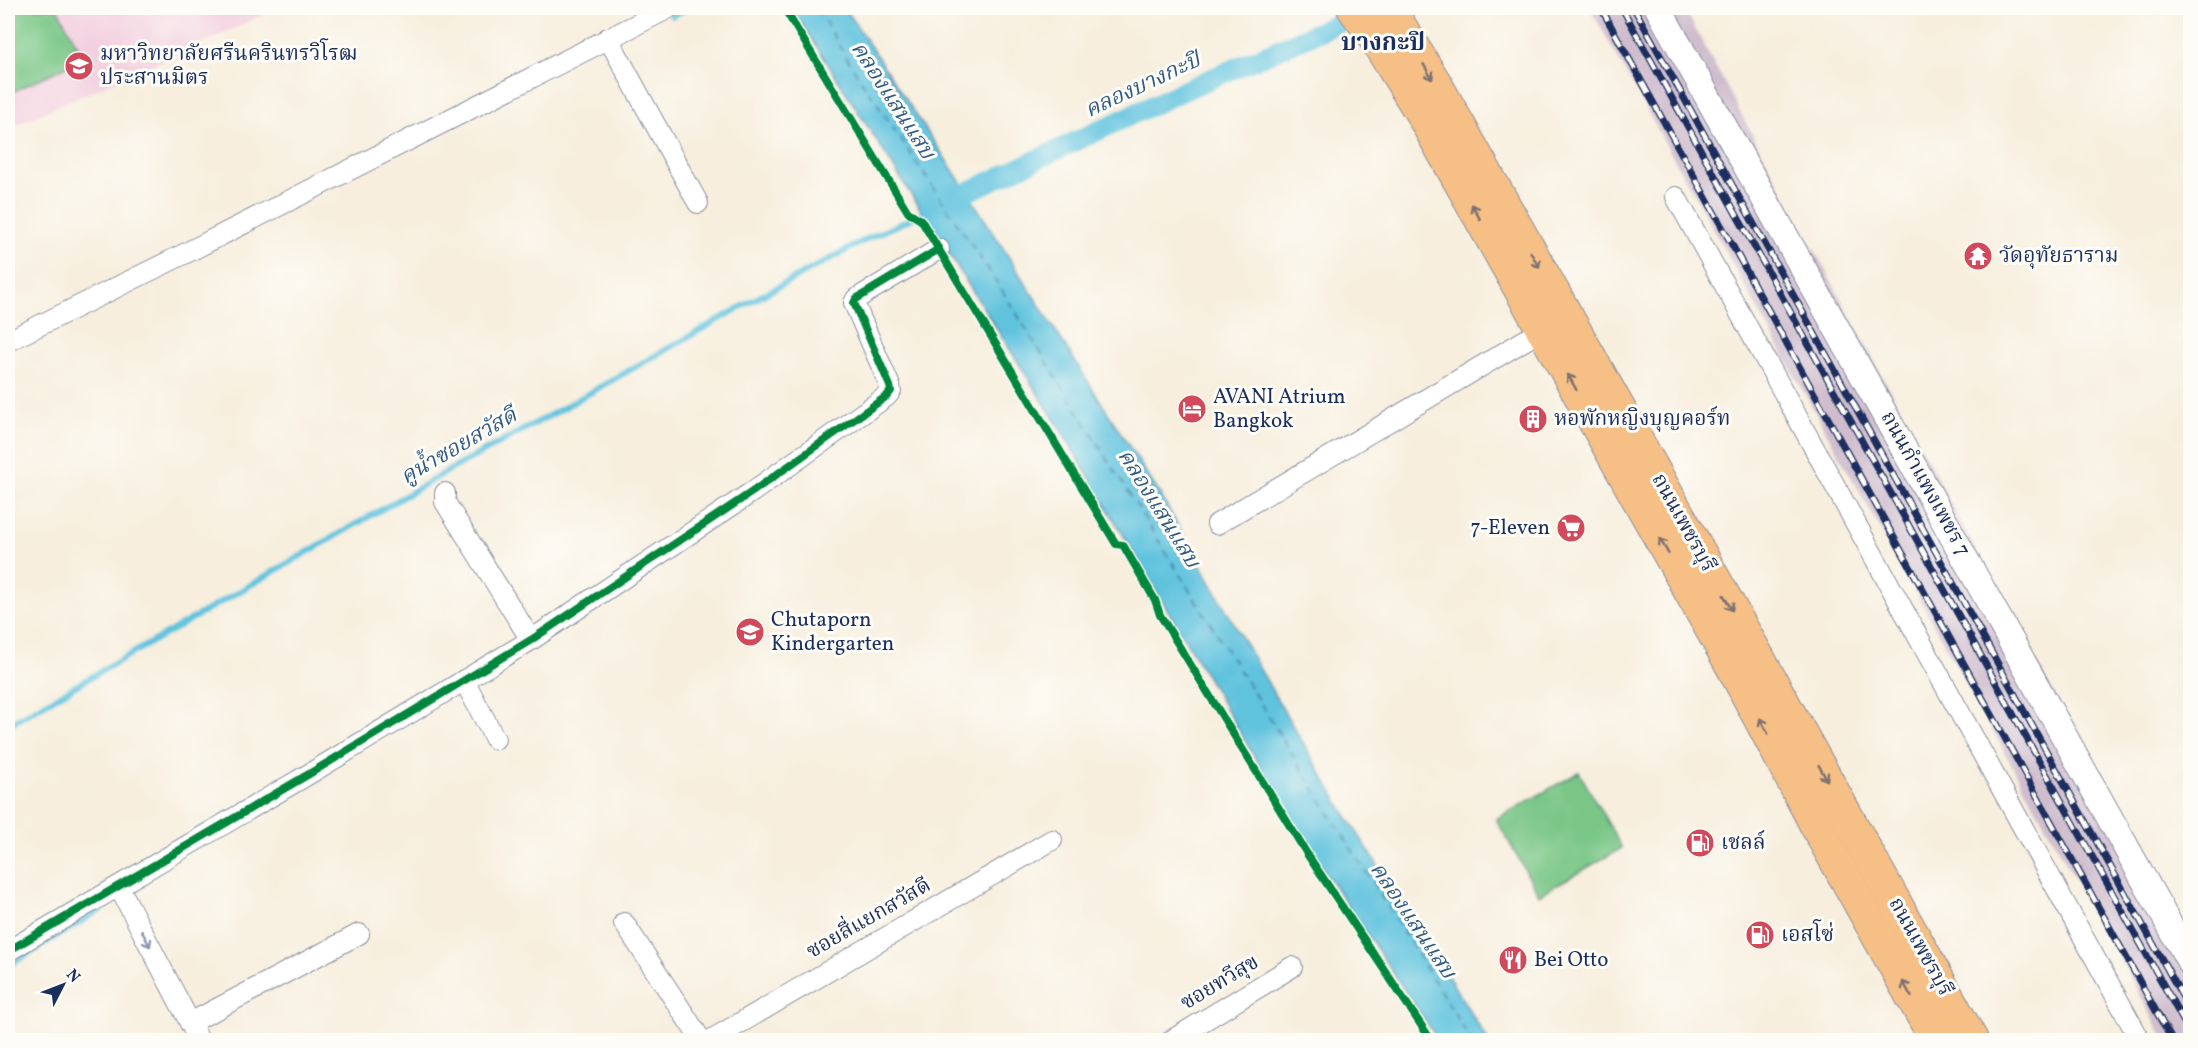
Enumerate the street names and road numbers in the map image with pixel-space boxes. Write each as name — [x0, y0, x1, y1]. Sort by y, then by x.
street label: ถนนกำแพงเพชร 7 — [1873, 406, 1977, 562]
street label: ถนนเพชรบุรี — [1644, 468, 1722, 578]
street label: ซอยสี่แยกสวัสดี — [800, 869, 937, 966]
street label: ถนนเพชรบุรี — [1881, 892, 1959, 1002]
street label: ซอยทวีสุข — [1175, 948, 1265, 1018]

